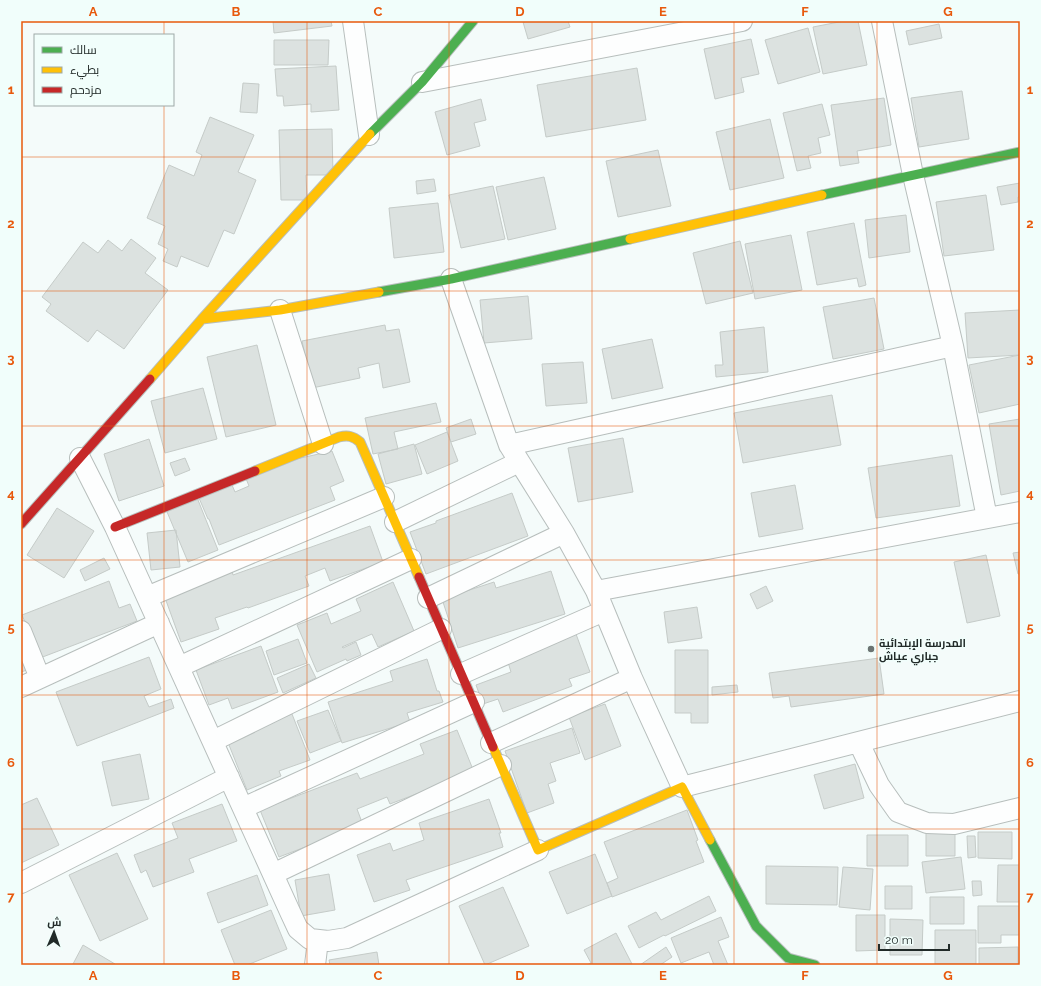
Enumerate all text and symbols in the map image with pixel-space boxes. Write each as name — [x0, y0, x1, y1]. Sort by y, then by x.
text: A — [89, 4, 98, 19]
text: B — [232, 4, 241, 19]
text: C — [374, 4, 383, 19]
text: D — [515, 4, 525, 19]
text: E — [659, 4, 667, 19]
text: F — [801, 4, 809, 19]
text: G — [943, 4, 953, 19]
legend — [34, 34, 174, 106]
text: سالك — [70, 43, 97, 57]
text: بطيء — [70, 63, 99, 80]
text: 1 — [8, 82, 15, 97]
text: 1 — [1027, 82, 1034, 97]
text: مزدحم — [70, 83, 102, 98]
text: 2 — [7, 216, 15, 231]
text: 2 — [1026, 216, 1034, 231]
text: 3 — [7, 351, 15, 366]
text: 3 — [1026, 351, 1034, 366]
text: 4 — [7, 486, 15, 501]
text: 4 — [1026, 486, 1034, 501]
text: 5 — [7, 620, 15, 635]
text: 5 — [1026, 620, 1034, 635]
place label: المدرسة الإبتدائية جباري عياش — [879, 637, 966, 666]
marker: المدرسة الإبتدائية جباري عياش — [866, 644, 876, 654]
text: 6 — [7, 755, 15, 770]
text: 6 — [1026, 755, 1034, 770]
text: 7 — [7, 889, 15, 904]
text: 7 — [1026, 889, 1034, 904]
north arrow — [34, 912, 74, 952]
text: ش — [47, 916, 62, 929]
scale bar — [879, 926, 949, 952]
text: 20 m — [885, 933, 913, 947]
text: A — [89, 968, 98, 983]
text: B — [232, 968, 241, 983]
text: C — [374, 968, 383, 983]
text: D — [515, 968, 525, 983]
text: E — [659, 968, 667, 983]
text: F — [801, 968, 809, 983]
text: G — [943, 968, 953, 983]

